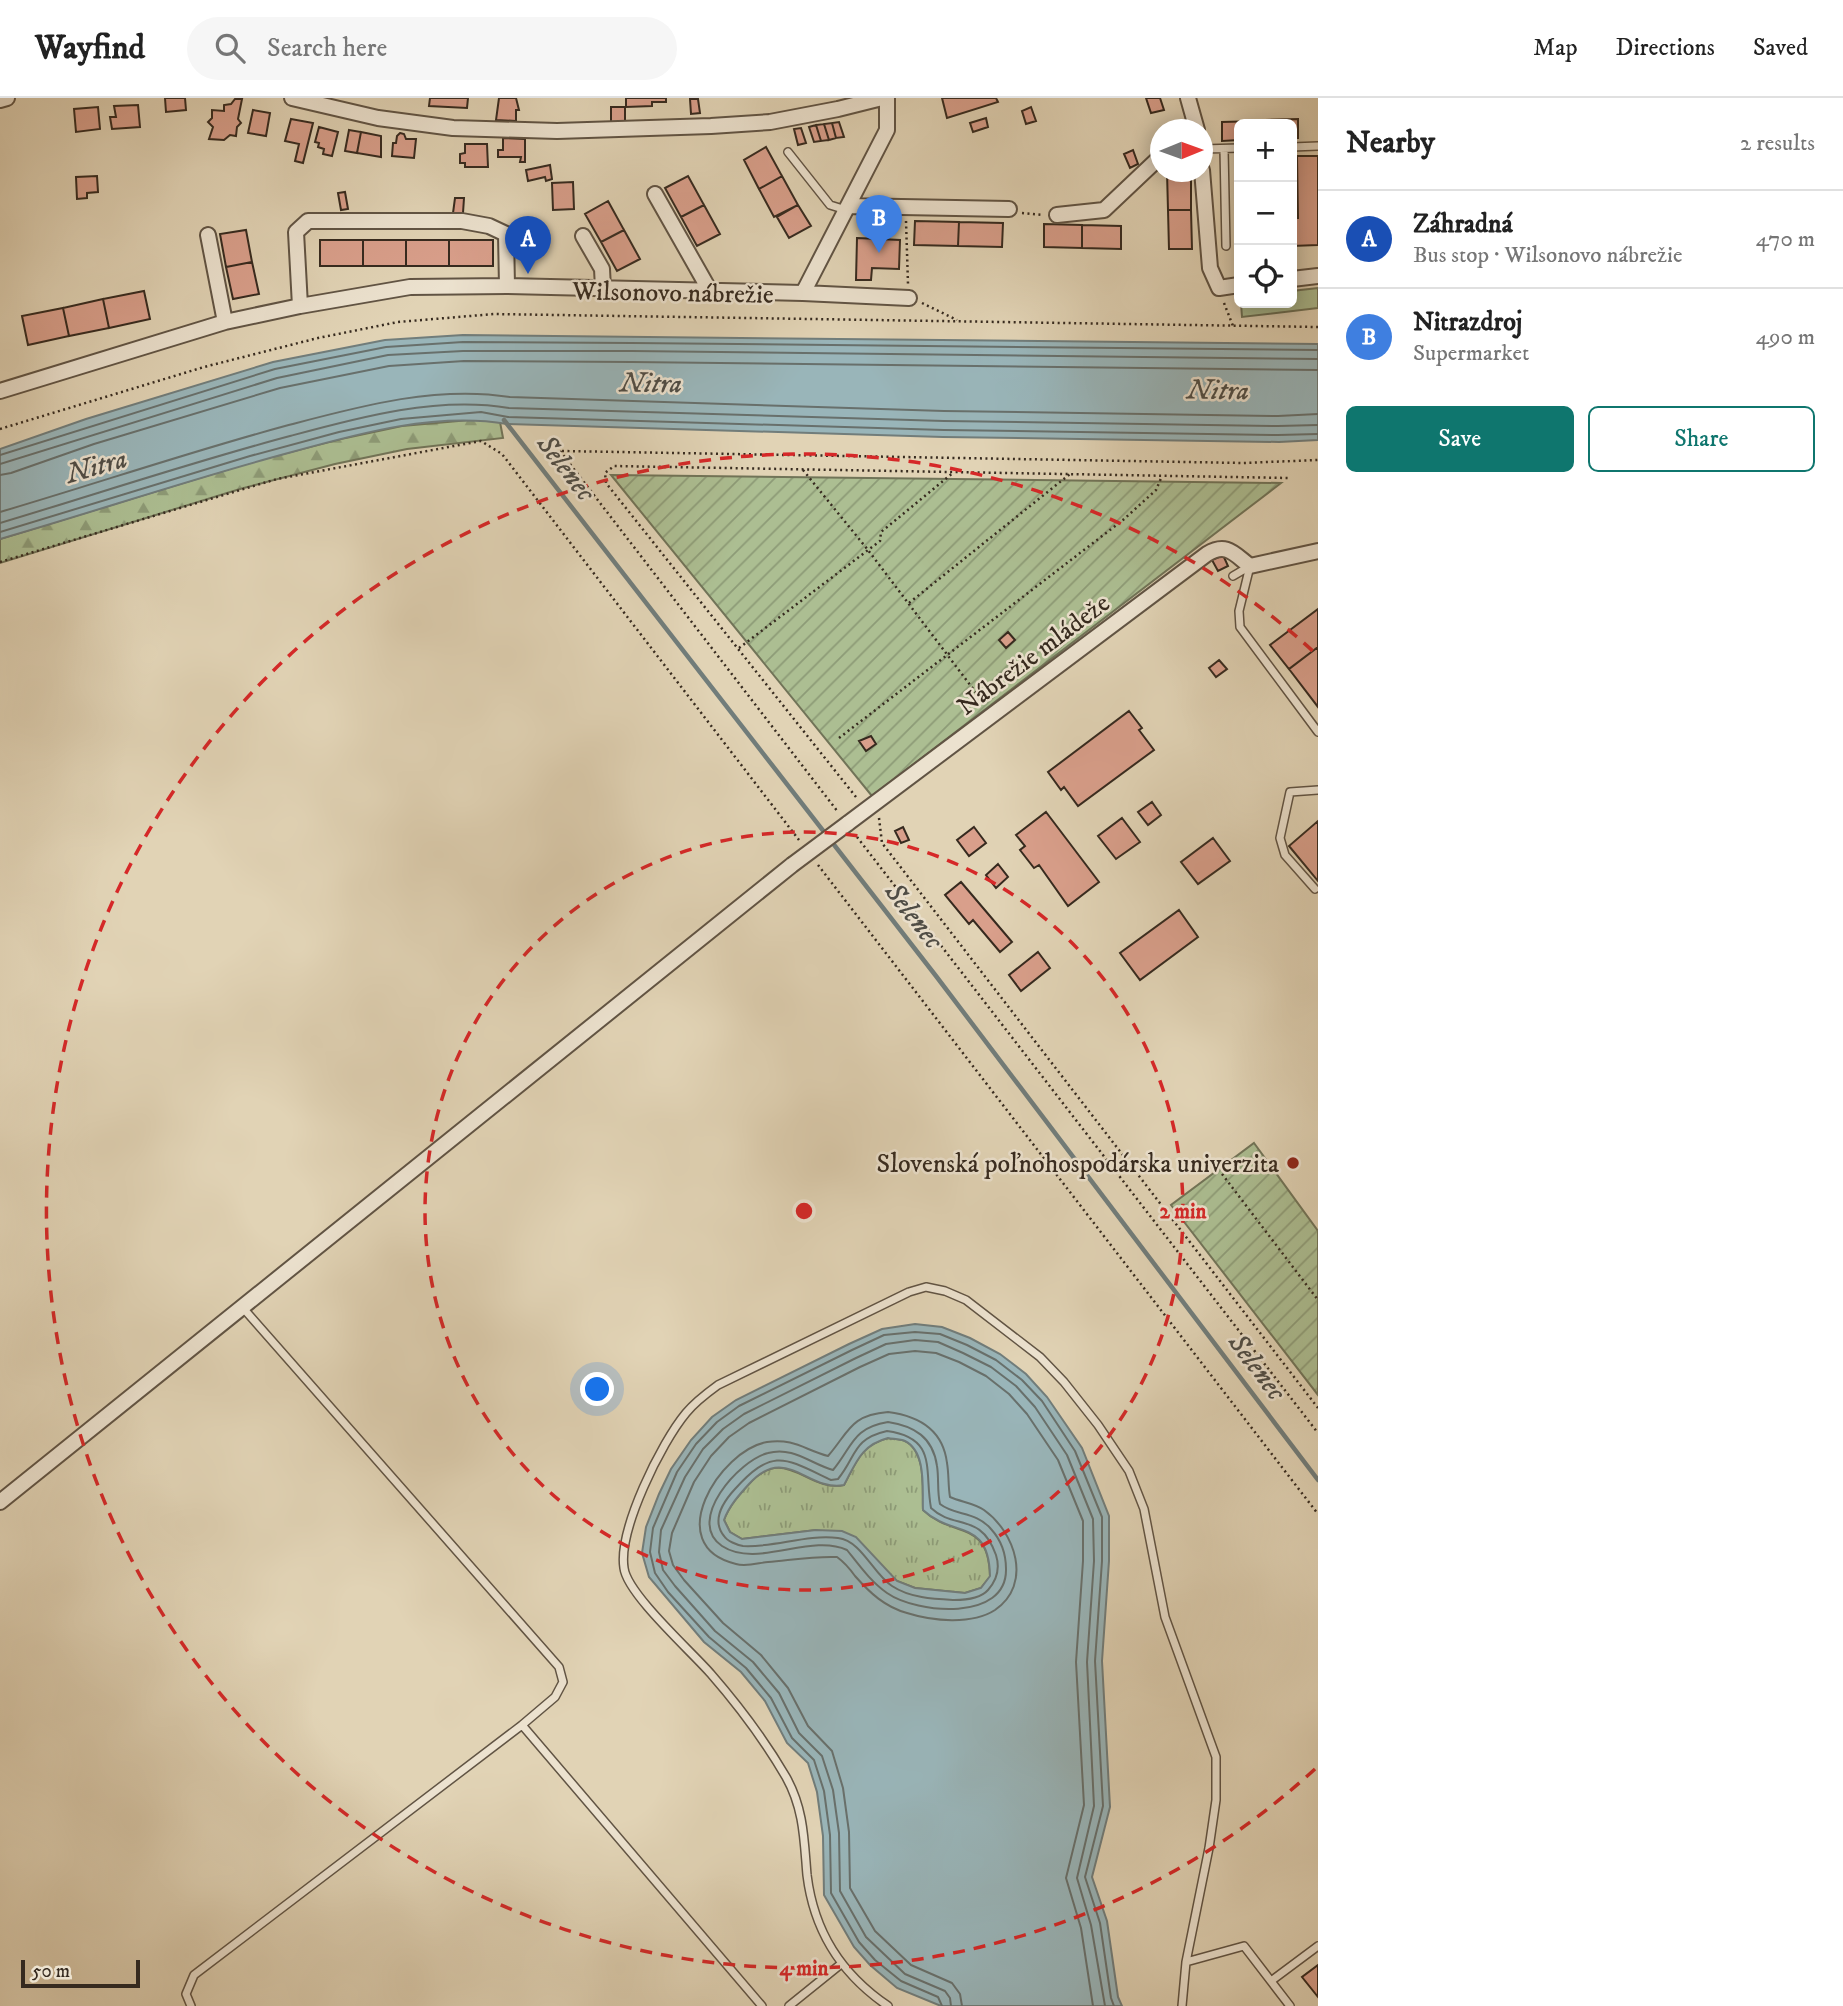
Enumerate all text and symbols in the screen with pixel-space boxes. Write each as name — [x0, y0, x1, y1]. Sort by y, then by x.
search box — [187, 17, 677, 80]
text: Wayfind — [35, 28, 145, 69]
icon: search — [211, 29, 249, 67]
text: Search here — [267, 32, 387, 65]
text: Map — [1533, 33, 1578, 63]
text: Directions — [1616, 33, 1715, 63]
text: Saved — [1753, 33, 1808, 63]
north arrow — [1150, 119, 1213, 182]
map controls — [1234, 119, 1297, 308]
button: + — [1234, 119, 1297, 182]
text: Nearby — [1346, 125, 1435, 162]
text: 2 results — [1740, 129, 1815, 158]
button: − — [1234, 182, 1297, 245]
pin: B — [856, 195, 902, 253]
text: Záhradná — [1413, 208, 1513, 241]
pin: A — [505, 216, 551, 274]
text: A — [1362, 225, 1376, 254]
text: 470 m — [1756, 225, 1815, 254]
text: Bus stop · Wilsonovo nábrežie — [1413, 241, 1682, 270]
button: locate — [1234, 245, 1297, 308]
street label: Wilsonovo nábrežie — [571, 275, 774, 312]
text: Nitrazdroj — [1413, 306, 1522, 339]
text: B — [1362, 323, 1376, 352]
text: 490 m — [1756, 323, 1815, 352]
text: Supermarket — [1413, 339, 1529, 368]
water label: Nitra — [618, 365, 682, 402]
water label: Nitra — [1185, 372, 1249, 409]
button: Save — [1346, 406, 1574, 472]
button: Share — [1588, 406, 1815, 472]
water label: Selenec — [528, 427, 603, 509]
water label: Nitra — [60, 441, 131, 492]
street label: Nábrežie mládeže — [951, 587, 1117, 723]
water label: Selenec — [876, 875, 951, 957]
place label: Slovenská poľnohospodárska univerzita — [877, 1148, 1279, 1181]
marker: Slovenská poľnohospodárska univerzita — [1285, 1155, 1301, 1171]
centre of rings — [792, 1199, 816, 1223]
text: 2 min — [1160, 1199, 1208, 1225]
water label: Selenec — [1220, 1326, 1294, 1408]
your location — [580, 1372, 614, 1406]
text: 4 min — [780, 1956, 829, 1982]
scale bar — [21, 1957, 140, 1989]
text: 50 m — [32, 1960, 70, 1983]

